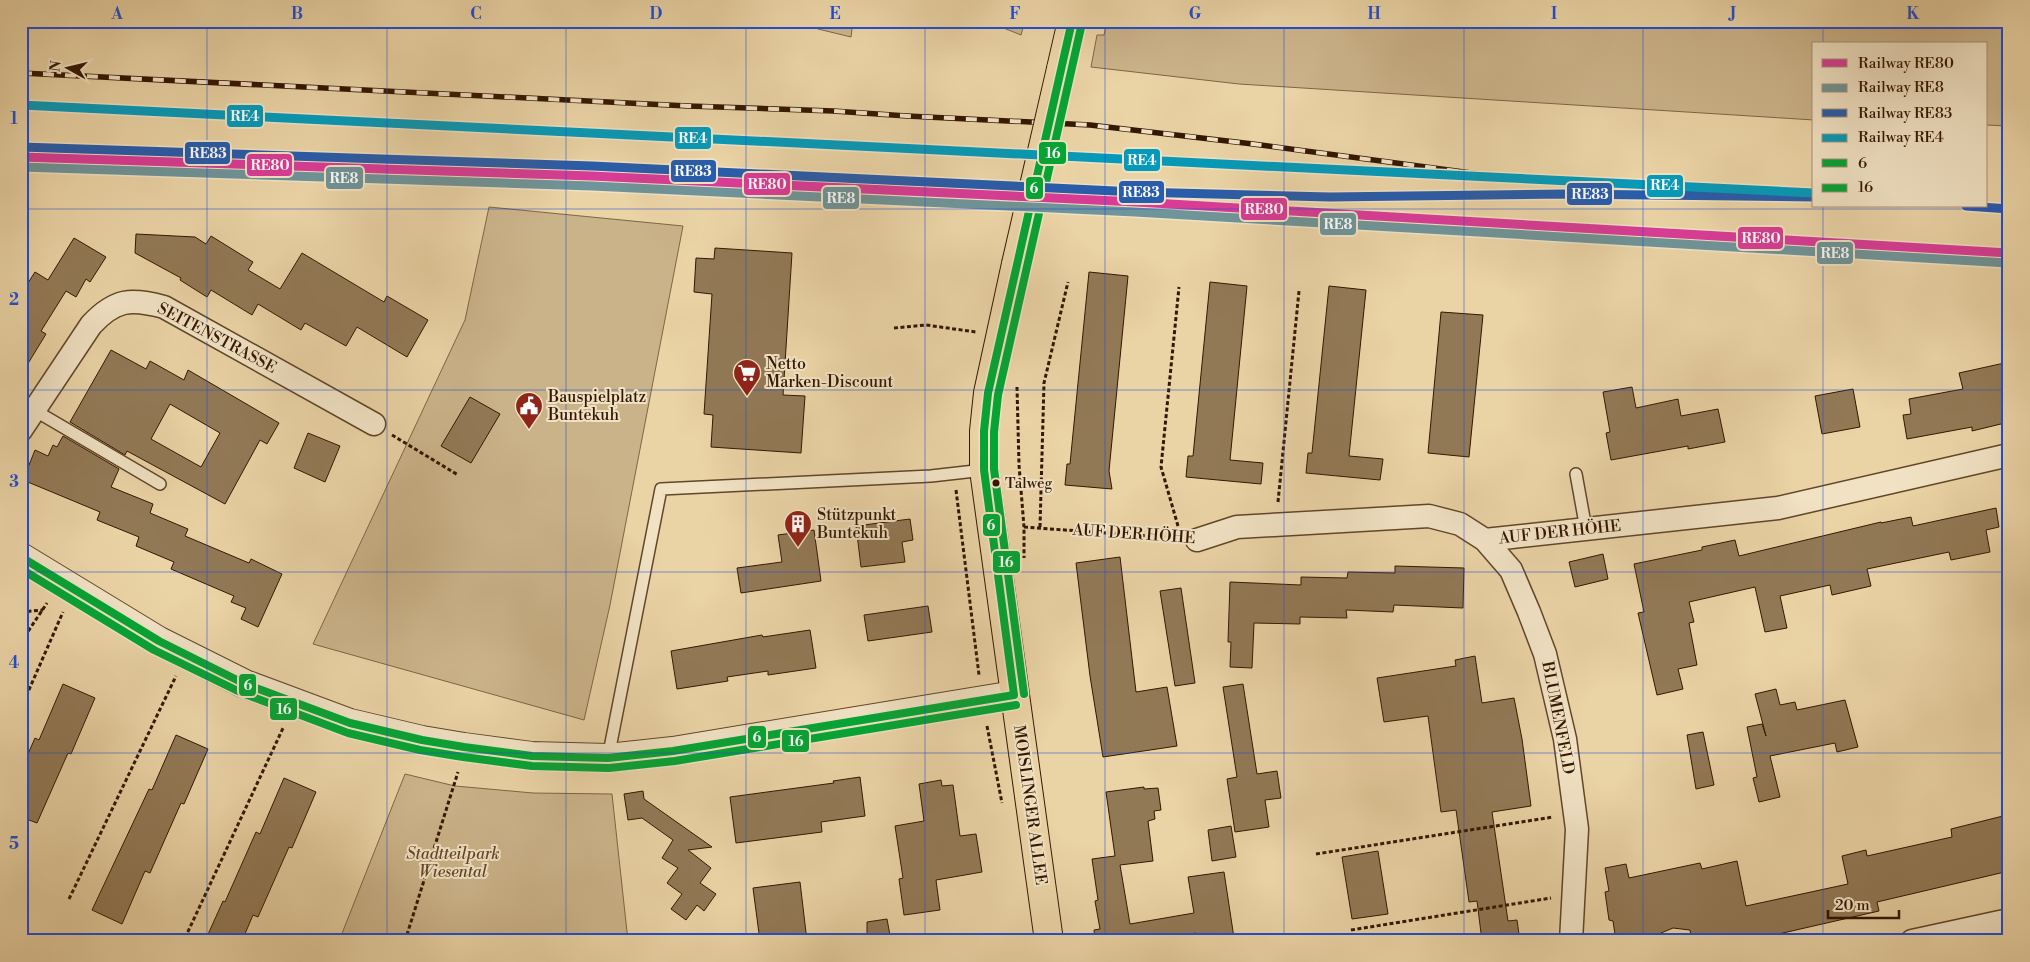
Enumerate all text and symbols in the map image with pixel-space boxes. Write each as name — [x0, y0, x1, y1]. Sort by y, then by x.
text: A — [110, 4, 123, 24]
text: B — [291, 4, 303, 24]
text: C — [470, 4, 482, 24]
text: D — [650, 4, 663, 24]
text: E — [829, 4, 841, 24]
text: F — [1009, 4, 1021, 24]
text: G — [1189, 4, 1202, 24]
text: H — [1367, 4, 1381, 24]
text: I — [1551, 4, 1557, 24]
text: J — [1728, 4, 1736, 24]
text: K — [1907, 4, 1921, 24]
north arrow — [42, 42, 92, 92]
legend — [1812, 42, 1988, 208]
text: Railway RE80 — [1858, 54, 1954, 73]
text: N — [46, 60, 66, 73]
text: Railway RE8 — [1858, 78, 1944, 97]
line badge: RE4 — [226, 104, 264, 128]
text: Railway RE83 — [1858, 104, 1952, 123]
text: RE4 — [230, 108, 260, 126]
text: 1 — [10, 109, 18, 129]
line badge: RE4 — [674, 126, 712, 150]
text: Railway RE4 — [1858, 128, 1944, 147]
text: RE4 — [678, 130, 708, 148]
line badge: RE83 — [184, 141, 231, 165]
line badge: 16 — [1038, 141, 1067, 165]
text: RE83 — [189, 145, 227, 163]
text: 16 — [1045, 145, 1061, 163]
line badge: RE4 — [1123, 148, 1161, 172]
text: RE4 — [1127, 152, 1157, 170]
line badge: RE80 — [246, 153, 293, 177]
text: 6 — [1858, 154, 1867, 173]
text: RE80 — [250, 157, 290, 175]
line badge: RE83 — [670, 159, 717, 183]
text: RE83 — [674, 163, 712, 181]
line badge: RE8 — [325, 166, 364, 190]
text: RE8 — [329, 170, 359, 188]
line badge: RE80 — [743, 172, 791, 196]
line badge: RE4 — [1646, 174, 1684, 198]
text: RE80 — [747, 176, 787, 194]
line badge: 6 — [1025, 176, 1044, 200]
text: RE4 — [1650, 177, 1680, 195]
text: 16 — [1858, 178, 1873, 197]
text: 6 — [1030, 180, 1039, 198]
line badge: RE83 — [1118, 180, 1165, 204]
line badge: RE83 — [1566, 182, 1613, 206]
text: RE83 — [1122, 184, 1160, 202]
line badge: RE8 — [822, 186, 860, 210]
text: RE83 — [1571, 186, 1609, 204]
text: RE8 — [826, 190, 856, 208]
line badge: RE80 — [1240, 197, 1288, 221]
text: RE80 — [1244, 201, 1284, 219]
line badge: RE8 — [1319, 212, 1357, 236]
text: RE8 — [1323, 216, 1353, 234]
line badge: RE80 — [1737, 226, 1784, 250]
text: RE80 — [1741, 230, 1781, 248]
line badge: RE8 — [1816, 241, 1854, 265]
text: RE8 — [1820, 245, 1850, 263]
text: 2 — [9, 290, 19, 310]
street label: SEITENSTRASSE — [154, 298, 280, 378]
place label: Netto Marken-Discount — [766, 354, 894, 392]
supermarket icon: Netto Marken-Discount — [732, 358, 762, 397]
place label: Bauspielplatz Buntekuh — [547, 387, 646, 425]
public building icon: Bauspielplatz Buntekuh — [514, 391, 544, 430]
text: 3 — [9, 472, 19, 492]
place label: Talweg — [1005, 474, 1053, 493]
marker: Talweg — [991, 478, 1001, 488]
place label: Stützpunkt Buntekuh — [816, 505, 897, 543]
building icon: Stützpunkt Buntekuh — [783, 509, 813, 548]
line badge: 6 — [982, 513, 1001, 537]
street label: AUF DER HÖHE — [1497, 514, 1622, 548]
text: 6 — [987, 517, 996, 535]
street label: AUF DER HÖHE — [1071, 518, 1196, 548]
line badge: 16 — [992, 550, 1021, 574]
text: 16 — [998, 554, 1014, 572]
text: 4 — [9, 653, 20, 673]
street label: BLUMENFELD — [1537, 659, 1579, 776]
line badge: 6 — [238, 673, 257, 697]
text: 6 — [244, 677, 253, 695]
line badge: 16 — [269, 697, 298, 721]
text: 16 — [276, 701, 292, 719]
street label: MOISLINGER ALLEE — [1009, 724, 1051, 886]
line badge: 6 — [747, 725, 767, 749]
text: 6 — [753, 729, 762, 747]
line badge: 16 — [781, 729, 810, 753]
text: 16 — [788, 733, 804, 751]
text: 5 — [9, 834, 19, 854]
park label: Stadtteilpark Wiesental — [406, 844, 500, 882]
scale bar — [1828, 887, 1899, 919]
text: 20 m — [1835, 896, 1870, 915]

